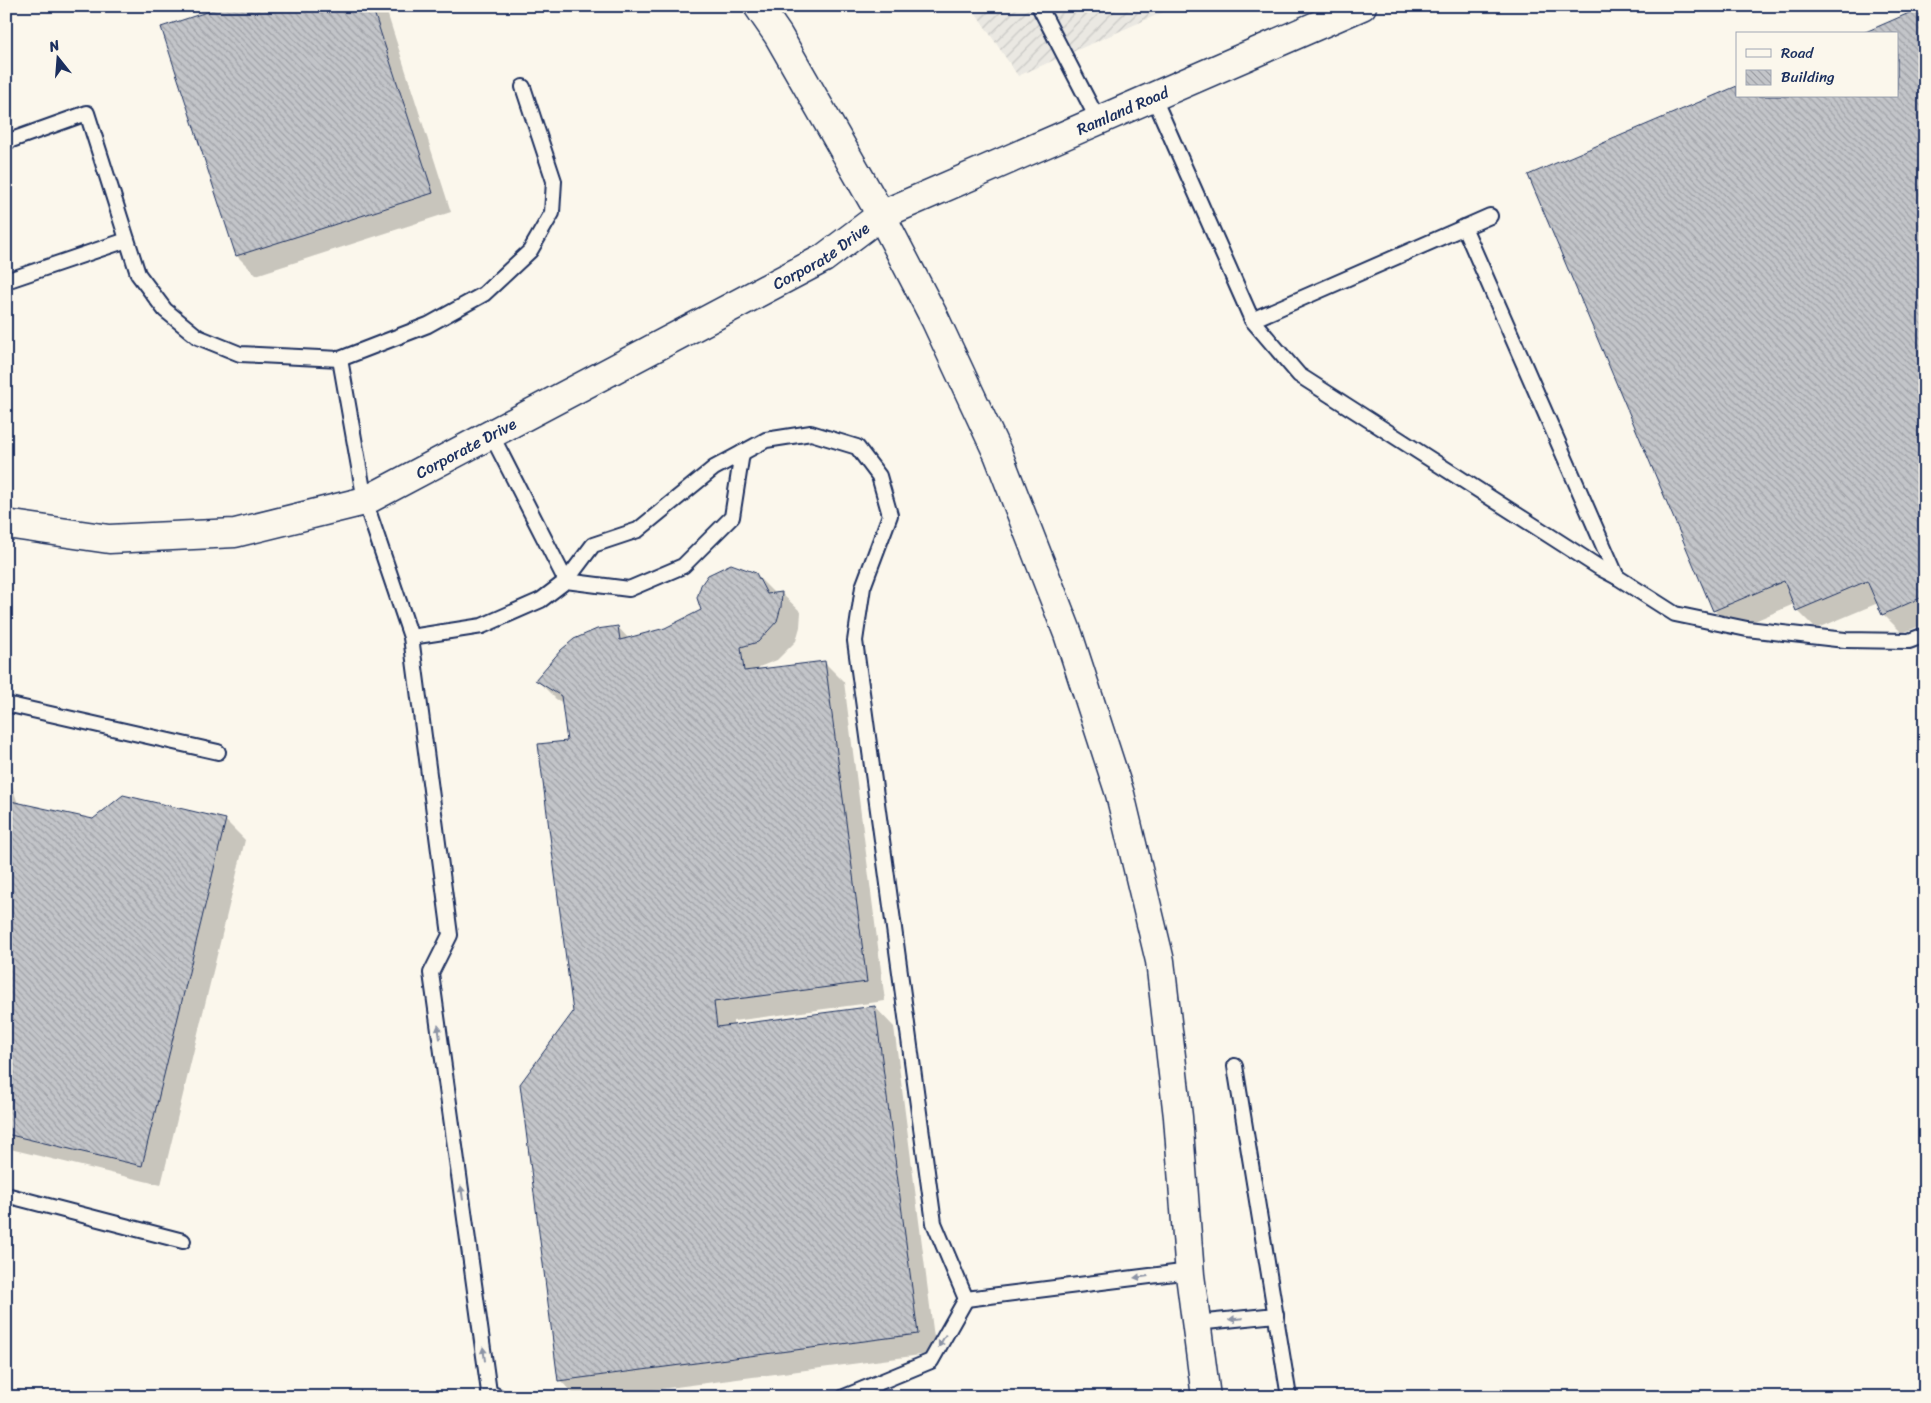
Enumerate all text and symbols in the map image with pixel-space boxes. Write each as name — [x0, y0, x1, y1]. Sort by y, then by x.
north arrow — [32, 32, 82, 82]
legend — [1736, 32, 1898, 98]
text: N — [45, 33, 63, 60]
text: Road — [1781, 40, 1814, 66]
text: Building — [1781, 64, 1835, 90]
street label: Ramland Road — [1072, 77, 1175, 143]
street label: Corporate Drive — [767, 214, 876, 297]
street label: Corporate Drive — [410, 409, 522, 487]
one-way arrow — [435, 1024, 443, 1040]
one-way arrow — [457, 1185, 465, 1201]
one-way arrow — [1133, 1273, 1149, 1281]
one-way arrow — [1228, 1315, 1244, 1323]
one-way arrow — [938, 1335, 947, 1348]
one-way arrow — [480, 1346, 488, 1362]

